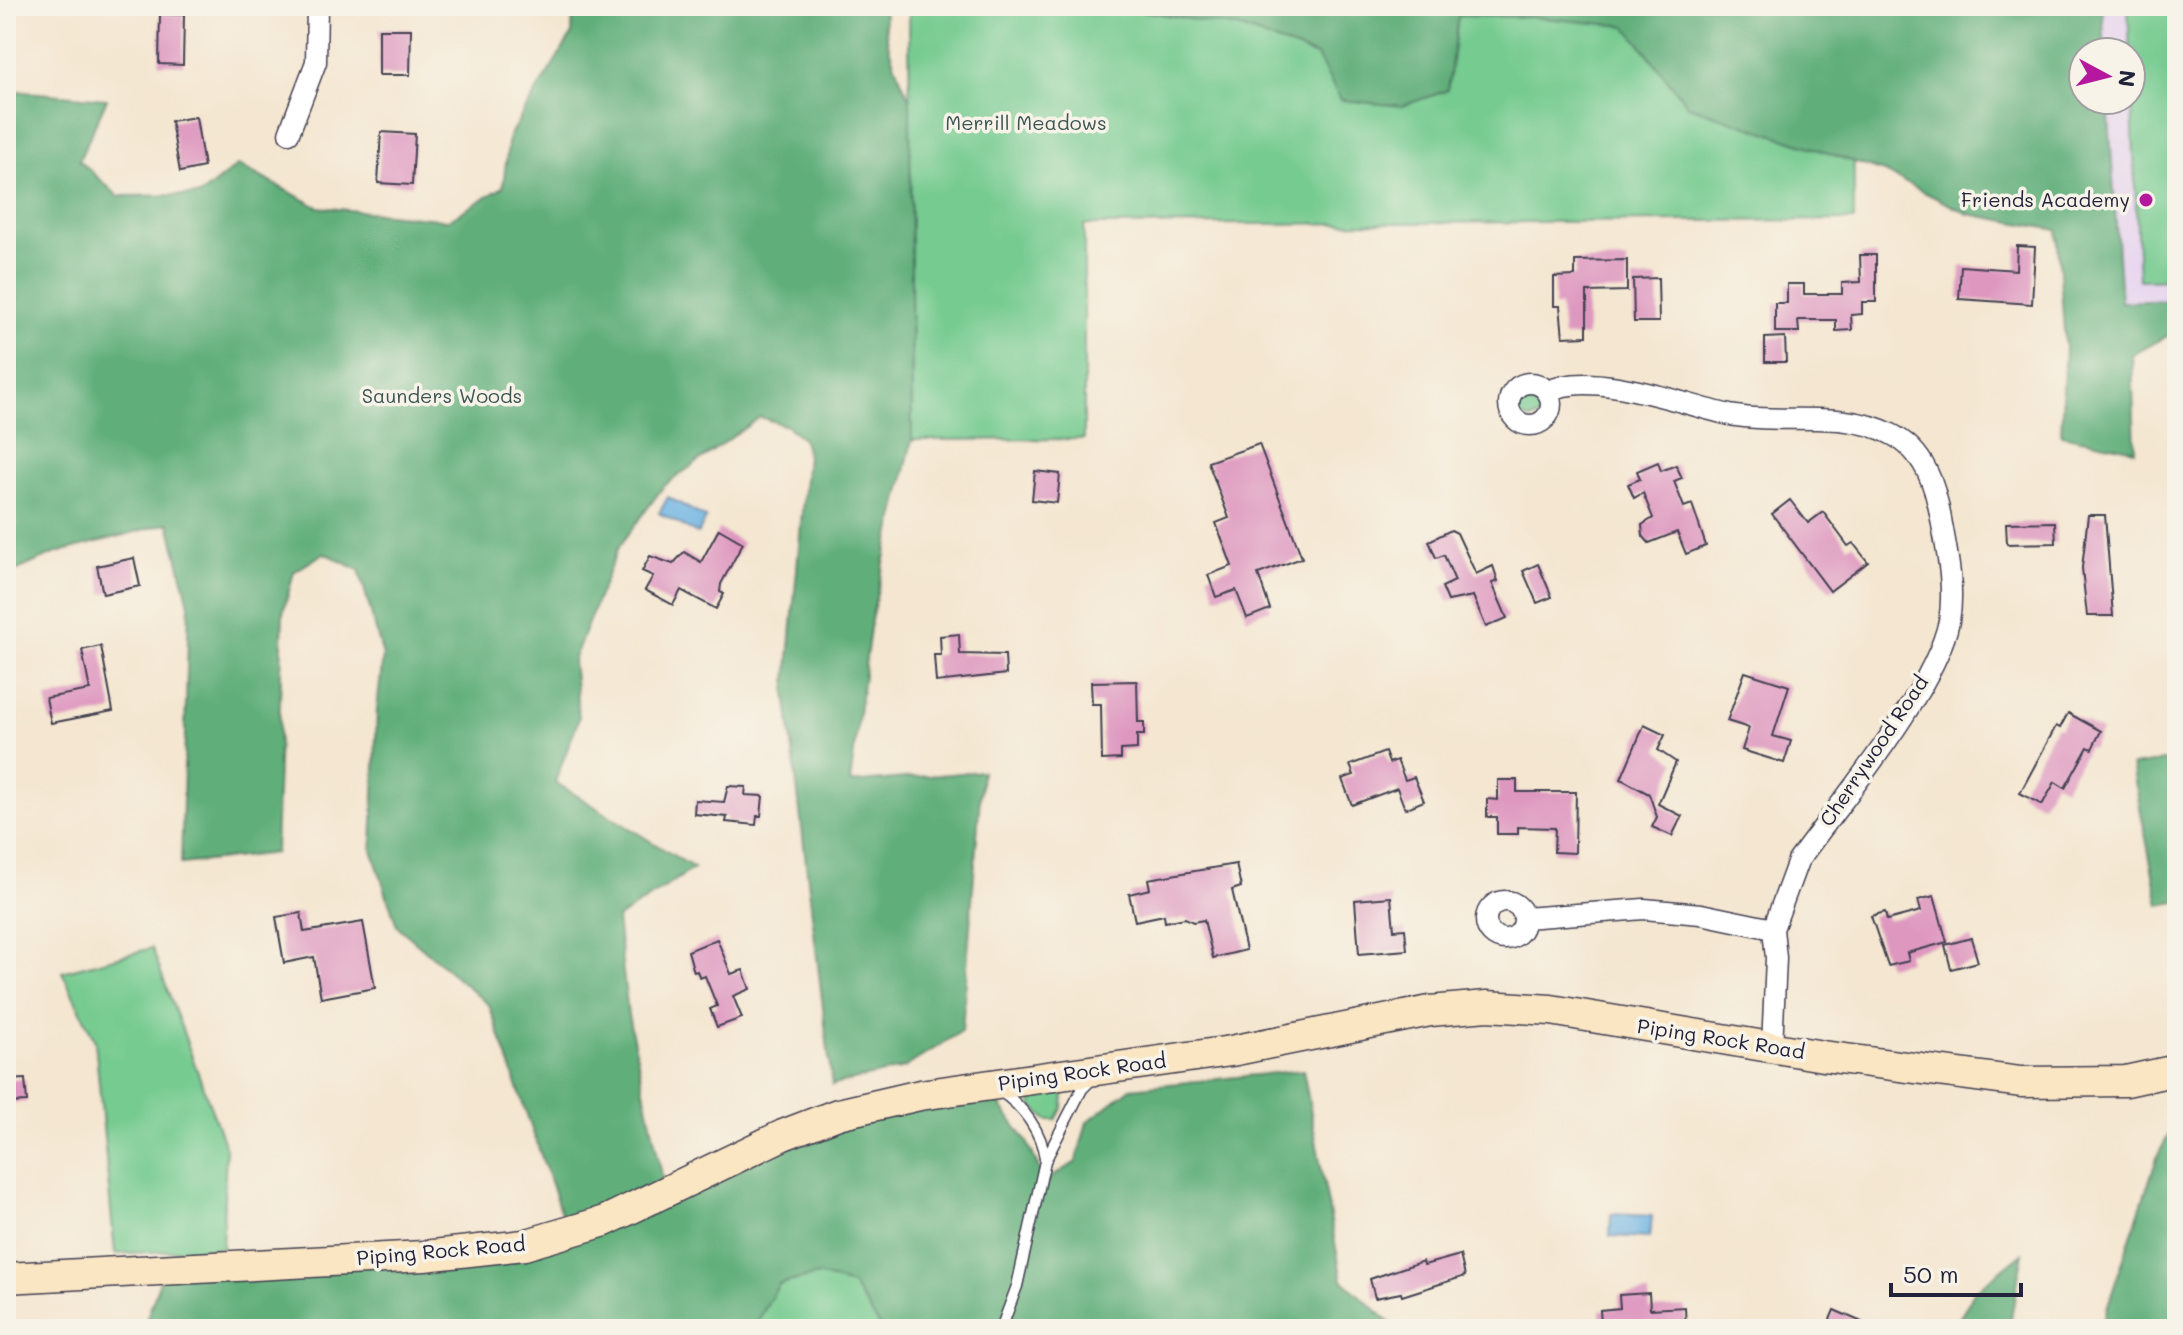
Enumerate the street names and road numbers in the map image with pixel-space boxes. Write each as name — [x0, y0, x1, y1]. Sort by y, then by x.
street label: Cherrywood Road — [1813, 670, 1933, 831]
street label: Piping Rock Road — [1636, 1012, 1807, 1064]
street label: Piping Rock Road — [996, 1046, 1167, 1096]
street label: Piping Rock Road — [356, 1230, 526, 1270]

